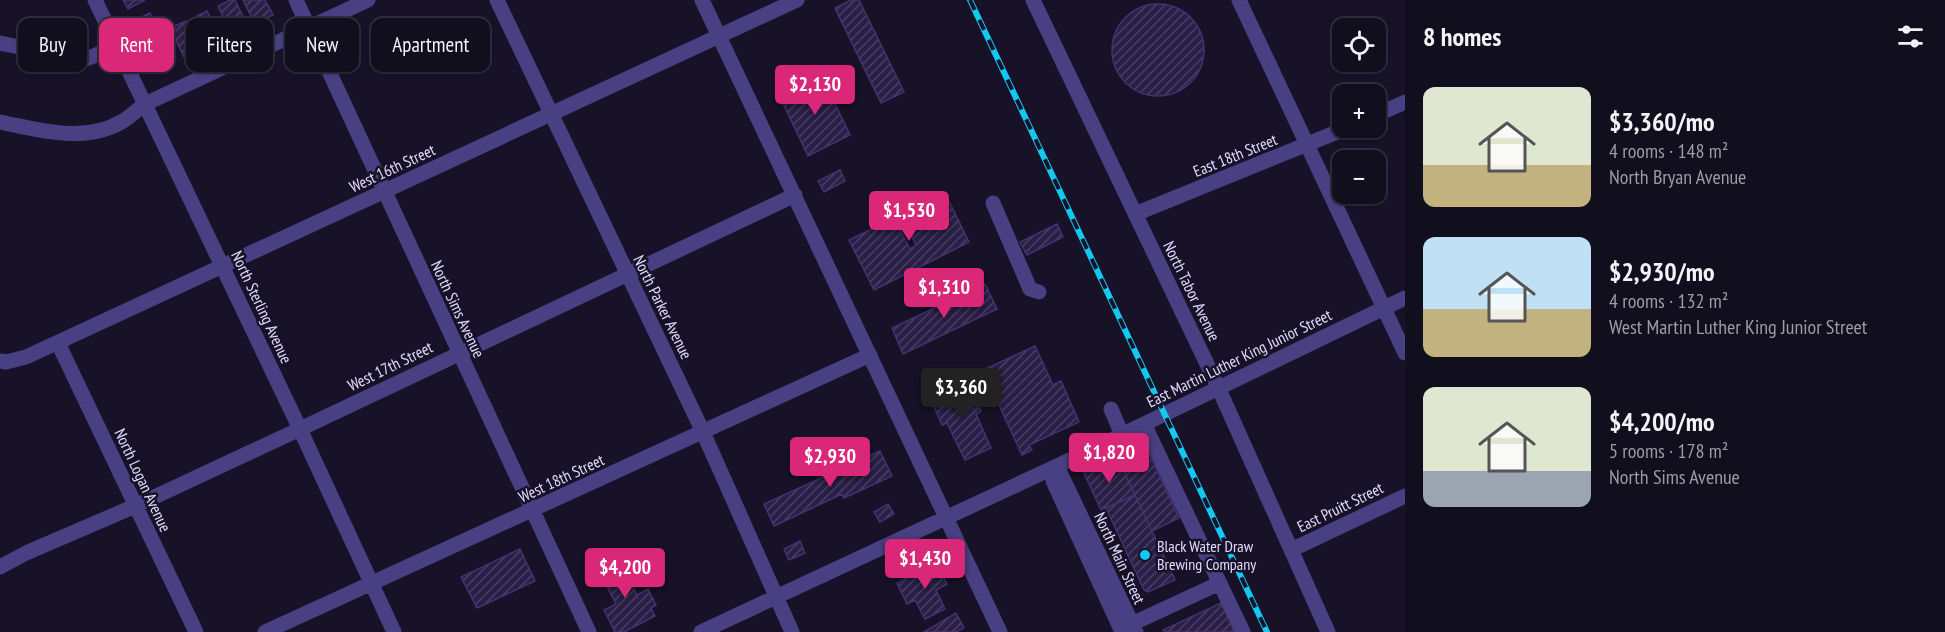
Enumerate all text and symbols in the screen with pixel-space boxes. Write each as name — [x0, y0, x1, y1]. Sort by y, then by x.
chip: Buy — [18, 18, 87, 72]
chip: Rent — [99, 18, 174, 72]
chip: Filters — [186, 18, 273, 72]
chip: New — [285, 18, 359, 72]
chip: Apartment — [371, 18, 490, 72]
map controls — [1332, 18, 1386, 204]
button: locate — [1332, 18, 1386, 72]
text: 8 homes — [1423, 20, 1501, 53]
icon: filters — [1894, 20, 1927, 53]
pin: $2,130 — [766, 65, 864, 116]
text: $2,130 — [789, 71, 841, 97]
button: + — [1332, 84, 1386, 138]
text: $3,360/mo — [1609, 105, 1715, 138]
icon: home — [1471, 111, 1543, 183]
street label: East 18th Street — [1190, 129, 1280, 181]
text: 4 rooms · 148 m² — [1609, 138, 1728, 164]
street label: West 16th Street — [346, 139, 439, 197]
button: − — [1332, 150, 1386, 204]
text: North Bryan Avenue — [1609, 164, 1746, 190]
pin: $1,530 — [860, 191, 958, 242]
text: $1,530 — [883, 197, 935, 223]
street label: North Tabor Avenue — [1159, 238, 1225, 344]
street label: North Sterling Avenue — [227, 248, 297, 366]
street label: North Parker Avenue — [629, 252, 697, 362]
text: $2,930/mo — [1609, 255, 1715, 288]
street label: North Sims Avenue — [427, 257, 489, 361]
icon: home — [1471, 261, 1543, 333]
pin: $1,310 — [895, 268, 993, 319]
text: $1,310 — [918, 274, 970, 300]
text: 4 rooms · 132 m² — [1609, 288, 1728, 314]
street label: East Martin Luther King Junior Street — [1143, 304, 1335, 412]
text: West Martin Luther King Junior Street — [1609, 314, 1867, 340]
street label: West 17th Street — [344, 337, 436, 395]
pin: $3,360 — [912, 368, 1010, 419]
text: $3,360 — [935, 374, 987, 400]
text: $4,200/mo — [1609, 405, 1715, 438]
icon: home — [1471, 411, 1543, 483]
street label: North Logan Avenue — [110, 425, 176, 535]
pin: $1,820 — [1060, 433, 1158, 484]
pin: $2,930 — [781, 437, 879, 488]
text: 5 rooms · 178 m² — [1609, 438, 1728, 464]
text: $1,820 — [1083, 439, 1135, 465]
text: $2,930 — [804, 443, 856, 469]
street label: West 18th Street — [515, 449, 608, 507]
text: North Sims Avenue — [1609, 464, 1740, 490]
street label: East Pruitt Street — [1294, 477, 1387, 536]
street label: North Main Street — [1090, 509, 1150, 607]
place label: Black Water Draw Brewing Company — [1157, 536, 1256, 574]
pin: $1,430 — [876, 539, 974, 590]
text: $1,430 — [899, 545, 951, 571]
pin: $4,200 — [576, 548, 674, 599]
marker: Black Water Draw Brewing Company — [1138, 548, 1152, 562]
text: $4,200 — [599, 554, 651, 580]

